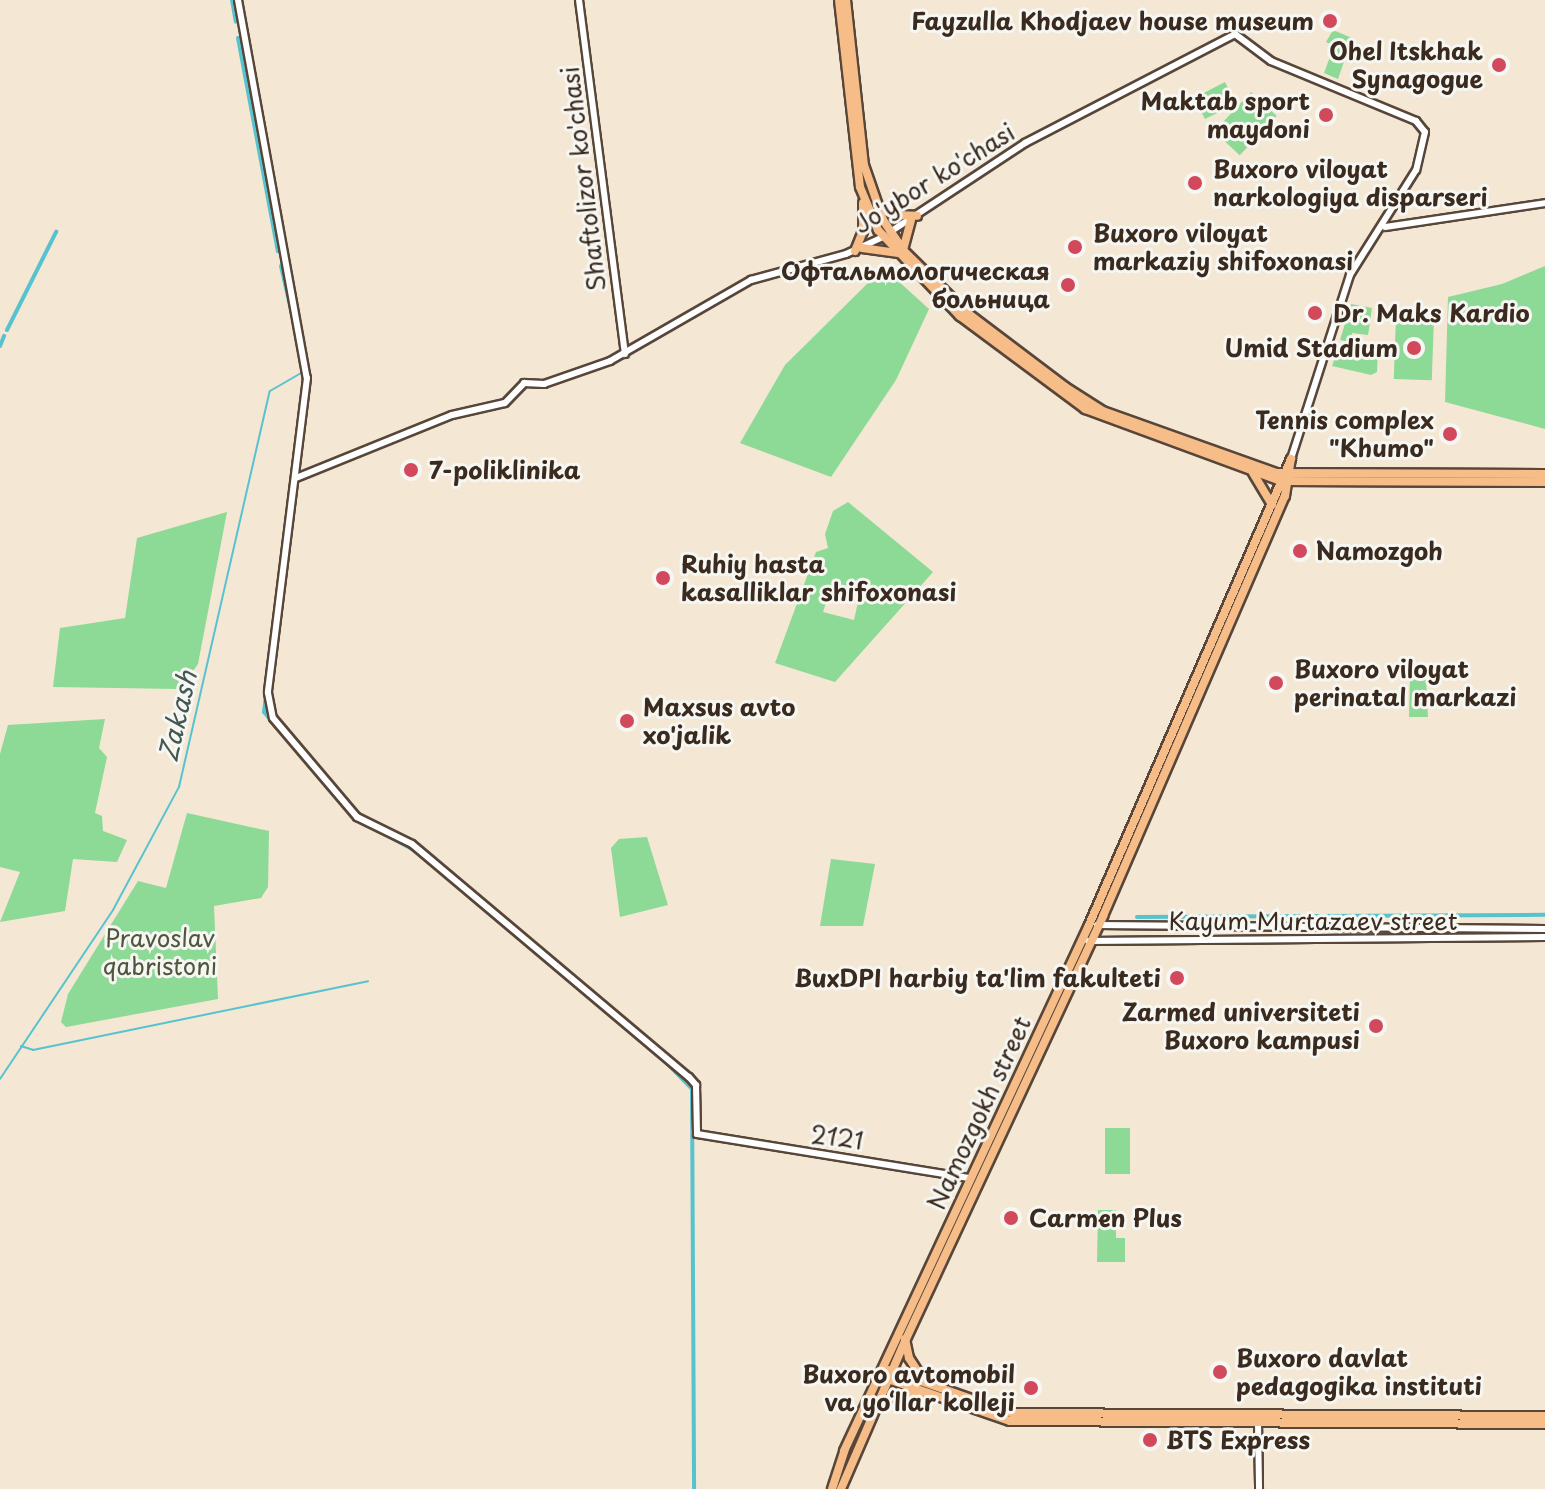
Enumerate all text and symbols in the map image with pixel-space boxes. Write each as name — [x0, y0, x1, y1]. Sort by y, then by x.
place label: Fayzulla Khodjaev house museum — [912, 7, 1314, 35]
marker: Fayzulla Khodjaev house museum — [1321, 12, 1339, 30]
place label: Ohel Itskhak Synagogue — [1328, 37, 1483, 93]
marker: Ohel Itskhak Synagogue — [1490, 56, 1508, 74]
street label: Shaftolizor ko'chasi — [555, 65, 611, 293]
place label: Maktab sport maydoni — [1142, 87, 1310, 143]
marker: Maktab sport maydoni — [1317, 106, 1335, 124]
street label: Jo'ybor ko'chasi — [849, 117, 1019, 239]
place label: Buxoro viloyat narkologiya disparseri — [1213, 155, 1488, 211]
marker: Buxoro viloyat narkologiya disparseri — [1184, 172, 1206, 194]
place label: Buxoro viloyat markaziy shifoxonasi — [1093, 219, 1354, 275]
marker: Buxoro viloyat markaziy shifoxonasi — [1064, 236, 1086, 258]
place label: Офтальмологическая больница — [781, 257, 1050, 313]
marker: Офтальмологическая больница — [1057, 274, 1079, 296]
place label: Dr. Maks Kardio — [1333, 299, 1531, 327]
marker: Dr. Maks Kardio — [1304, 302, 1326, 324]
place label: Umid Stadium — [1224, 334, 1398, 362]
marker: Umid Stadium — [1405, 339, 1423, 357]
place label: Tennis complex "Khumo" — [1254, 406, 1434, 462]
marker: Tennis complex "Khumo" — [1441, 425, 1459, 443]
place label: 7-poliklinika — [429, 456, 580, 484]
marker: 7-poliklinika — [400, 459, 422, 481]
place label: Namozgoh — [1316, 537, 1443, 565]
marker: Namozgoh — [1291, 542, 1309, 560]
place label: Ruhiy hasta kasalliklar shifoxonasi — [681, 550, 958, 606]
marker: Ruhiy hasta kasalliklar shifoxonasi — [652, 567, 674, 589]
place label: Buxoro viloyat perinatal markazi — [1294, 655, 1518, 711]
water label: Zakash — [151, 668, 203, 764]
marker: Buxoro viloyat perinatal markazi — [1265, 672, 1287, 694]
place label: Maxsus avto xo'jalik — [643, 693, 796, 749]
marker: Maxsus avto xo'jalik — [618, 712, 636, 730]
street label: Kayum Murtazaev street — [1168, 907, 1458, 935]
park label: Pravoslav qabristoni — [103, 924, 217, 980]
place label: BuxDPI harbiy ta'lim fakulteti — [793, 964, 1161, 992]
marker: BuxDPI harbiy ta'lim fakulteti — [1168, 969, 1186, 987]
place label: Zarmed universiteti Buxoro kampusi — [1121, 998, 1360, 1054]
street label: Namozgokh street — [921, 1011, 1037, 1215]
marker: Zarmed universiteti Buxoro kampusi — [1367, 1017, 1385, 1035]
street label: 2121 — [809, 1119, 865, 1155]
place label: Carmen Plus — [1029, 1204, 1183, 1232]
marker: Carmen Plus — [1000, 1207, 1022, 1229]
place label: Buxoro davlat pedagogika instituti — [1236, 1344, 1483, 1400]
place label: Buxoro avtomobil va yo‘llar kolleji — [801, 1360, 1015, 1416]
marker: Buxoro davlat pedagogika instituti — [1211, 1363, 1229, 1381]
marker: Buxoro avtomobil va yo‘llar kolleji — [1022, 1379, 1040, 1397]
place label: BTS Express — [1166, 1426, 1311, 1454]
marker: BTS Express — [1141, 1431, 1159, 1449]

